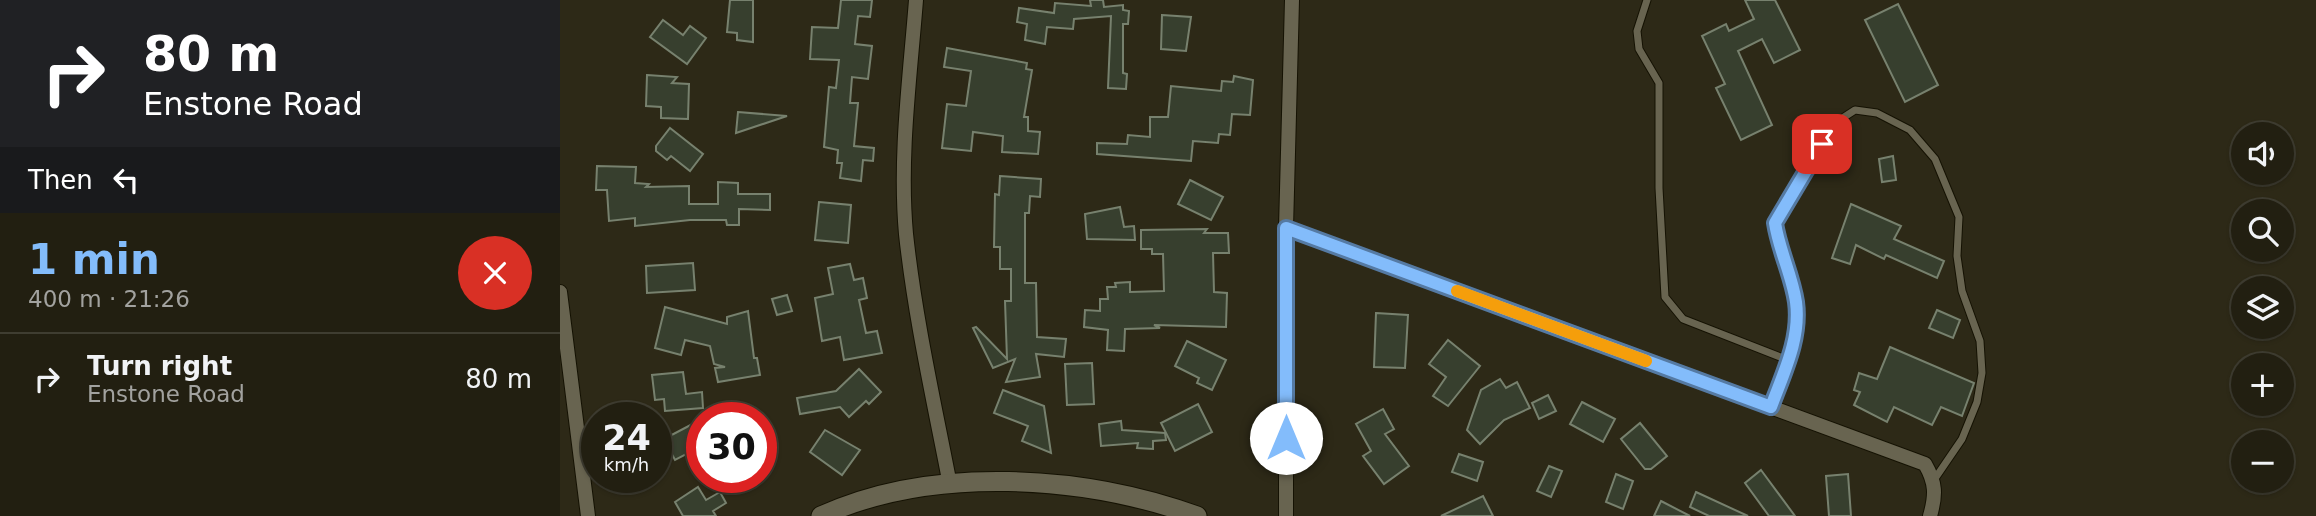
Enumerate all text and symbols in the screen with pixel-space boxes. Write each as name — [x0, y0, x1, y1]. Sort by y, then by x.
text: 80 m — [143, 26, 279, 83]
icon: right — [28, 28, 119, 119]
text: Enstone Road — [143, 85, 363, 123]
pin — [1792, 114, 1852, 174]
map controls — [2231, 122, 2294, 493]
button: sound — [2231, 122, 2294, 185]
icon: arrive — [1803, 125, 1841, 163]
icon: left — [107, 161, 145, 199]
text: Then — [28, 165, 93, 195]
button: search — [2231, 199, 2294, 262]
text: 1 min — [28, 235, 160, 284]
button: close — [458, 236, 532, 310]
button: layers — [2231, 276, 2294, 339]
text: 400 m · 21:26 — [28, 286, 190, 312]
text: Turn right — [87, 351, 232, 381]
button: + — [2231, 353, 2294, 416]
icon: right — [28, 360, 66, 398]
text: 80 m — [465, 364, 532, 394]
text: Enstone Road — [87, 381, 245, 407]
position arrow — [1249, 401, 1323, 475]
speed limit sign: 30 — [686, 402, 777, 493]
text: 24 — [602, 418, 651, 458]
button: − — [2231, 430, 2294, 493]
text: km/h — [604, 454, 649, 475]

